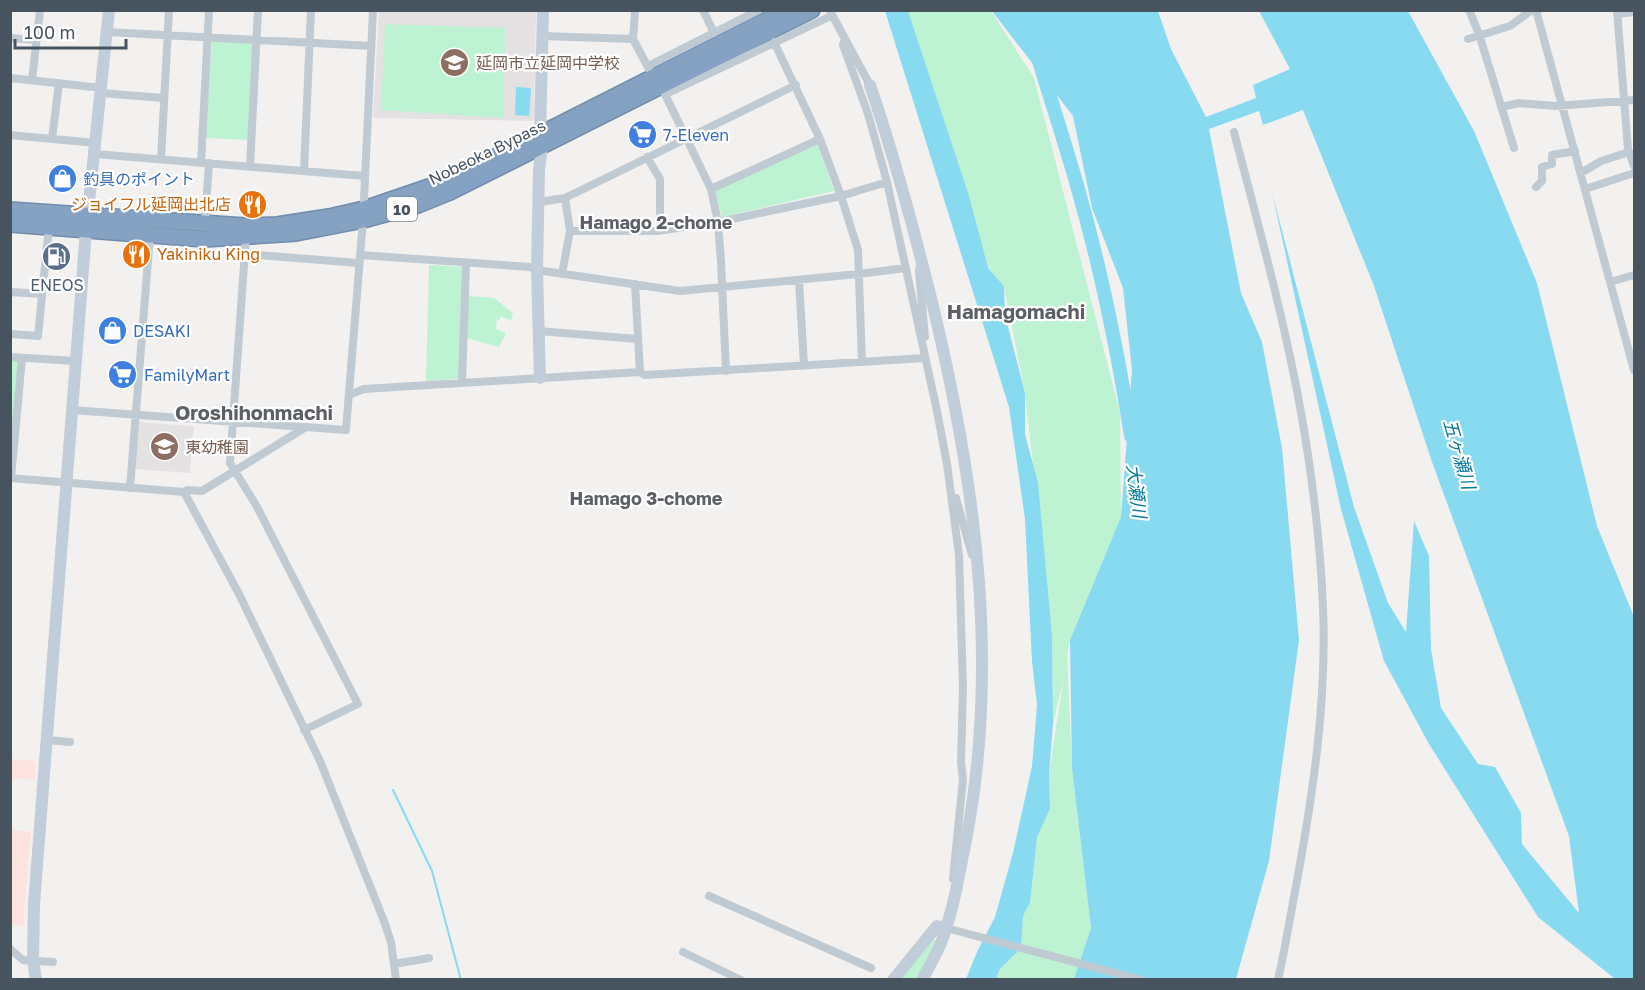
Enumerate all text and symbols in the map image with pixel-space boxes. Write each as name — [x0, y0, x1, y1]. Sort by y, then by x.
scale bar — [15, 12, 126, 50]
text: 100 m — [24, 21, 75, 43]
school or university icon: 延岡市立延岡中学校 — [439, 47, 471, 79]
place label: 延岡市立延岡中学校 — [476, 53, 620, 73]
street label: Nobeoka Bypass — [425, 115, 549, 189]
supermarket icon: 7-Eleven — [626, 119, 658, 151]
place label: 7-Eleven — [663, 125, 729, 145]
shop icon: 釣具のポイント — [46, 163, 78, 195]
place label: 釣具のポイント — [83, 169, 195, 189]
restaurant icon: ジョイフル延岡出北店 — [236, 188, 268, 220]
place label: ジョイフル延岡出北店 — [71, 194, 231, 214]
road number: 10 — [387, 197, 417, 221]
district label: Hamago 2-chome — [580, 211, 733, 233]
restaurant icon: Yakiniku King — [120, 238, 152, 270]
fuel station icon: ENEOS — [41, 241, 73, 273]
place label: Yakiniku King — [157, 244, 260, 264]
place label: ENEOS — [30, 275, 84, 295]
district label: Hamagomachi — [947, 299, 1085, 323]
shop icon: DESAKI — [96, 315, 128, 347]
place label: DESAKI — [133, 321, 191, 341]
supermarket icon: FamilyMart — [107, 359, 139, 391]
place label: FamilyMart — [144, 365, 230, 385]
district label: Oroshihonmachi — [175, 400, 333, 424]
water label: 五ヶ瀬川 — [1440, 416, 1481, 494]
school or university icon: 東幼稚園 — [148, 431, 180, 463]
place label: 東幼稚園 — [185, 437, 249, 457]
water label: 大瀬川 — [1123, 463, 1151, 521]
district label: Hamago 3-chome — [570, 487, 723, 509]

